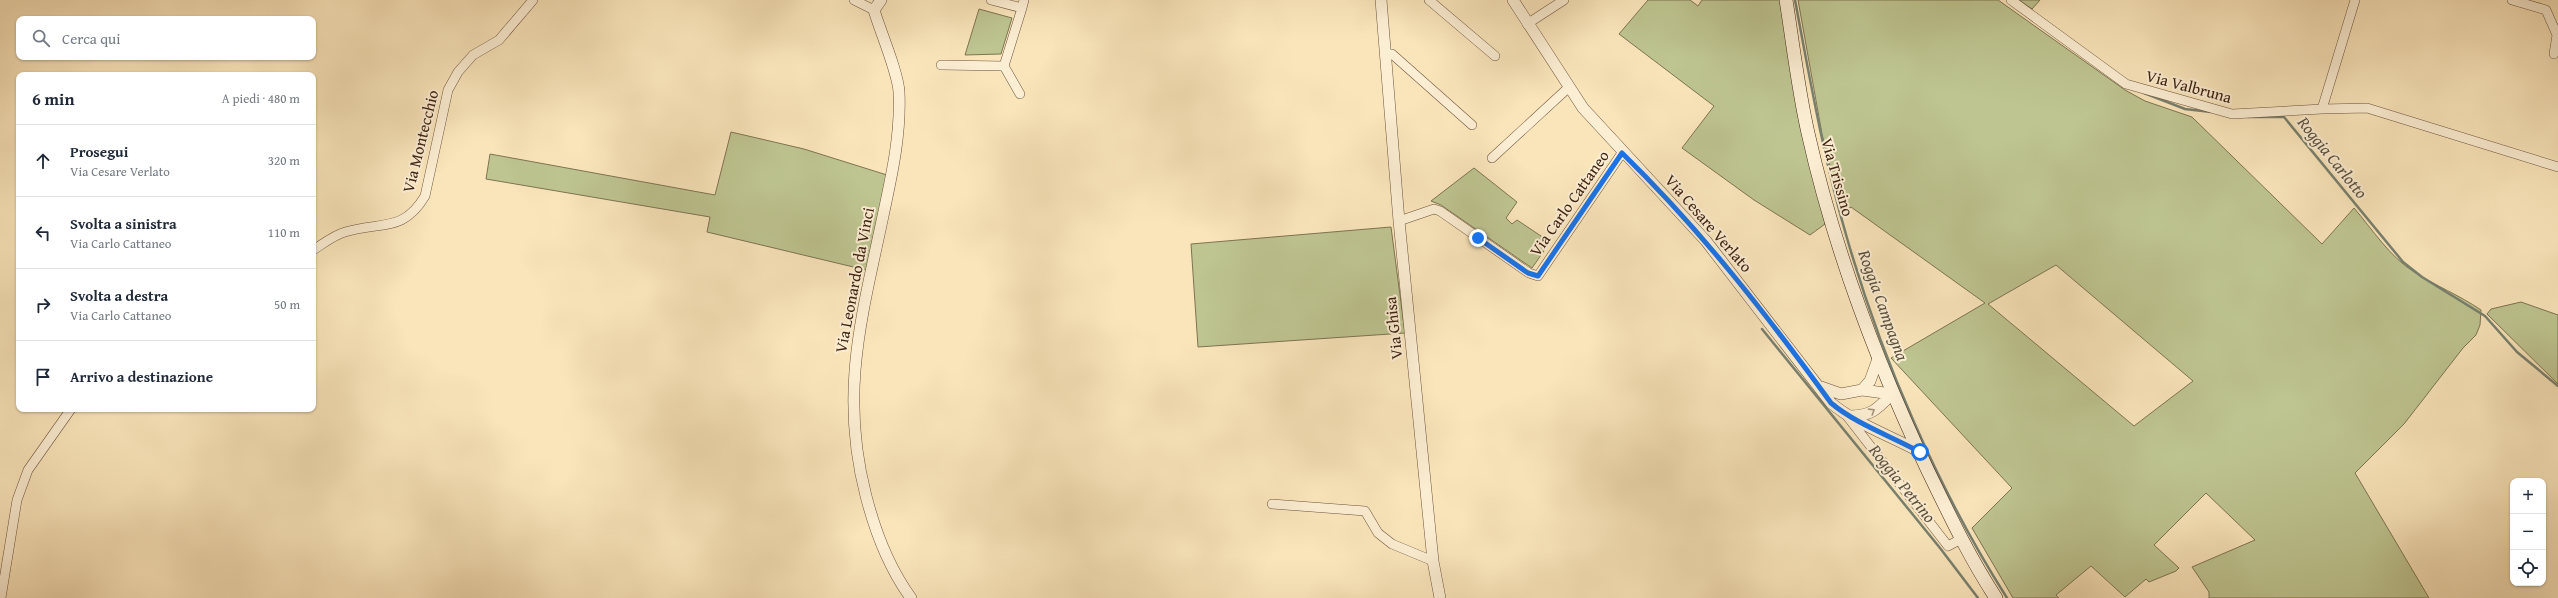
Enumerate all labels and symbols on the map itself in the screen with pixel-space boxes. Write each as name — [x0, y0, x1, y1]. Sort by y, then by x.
street label: Via Valbruna — [2144, 63, 2235, 109]
street label: Via Montecchio — [396, 87, 444, 195]
water label: Roggia Carlotto — [2291, 110, 2374, 204]
street label: Via Trissino — [1815, 135, 1861, 219]
street label: Via Carlo Cattaneo — [1523, 145, 1615, 261]
street label: Via Cesare Verlato — [1660, 169, 1758, 277]
street label: Via Leonardo da Vinci — [828, 205, 880, 355]
route end — [1469, 229, 1487, 247]
water label: Roggia Campagna — [1852, 245, 1916, 364]
street label: Via Ghisa — [1378, 295, 1408, 361]
one-way arrow — [1868, 409, 1875, 416]
water label: Roggia Petrino — [1863, 438, 1942, 528]
route start — [1911, 443, 1929, 461]

